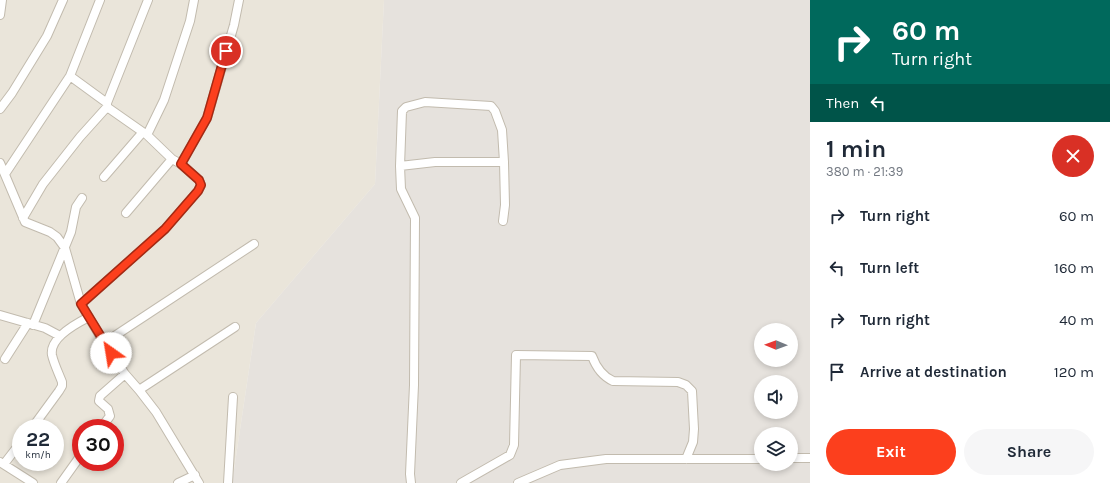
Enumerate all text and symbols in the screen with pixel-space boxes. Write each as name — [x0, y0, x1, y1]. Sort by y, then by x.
text: 60 m — [892, 14, 960, 47]
icon: right — [826, 16, 878, 68]
pin — [209, 34, 243, 68]
icon: arrive — [215, 40, 237, 62]
text: Turn right — [892, 48, 972, 70]
icon: left — [867, 92, 889, 114]
text: Then — [826, 94, 859, 112]
text: 1 min — [826, 135, 886, 163]
button: close — [1052, 135, 1094, 177]
text: 380 m · 21:39 — [826, 164, 903, 179]
icon: right — [826, 205, 848, 227]
text: Turn right — [860, 207, 930, 225]
text: 60 m — [1059, 207, 1094, 225]
icon: left — [826, 257, 848, 279]
text: Turn left — [860, 259, 919, 277]
text: 160 m — [1054, 259, 1094, 277]
icon: right — [826, 309, 848, 331]
text: Turn right — [860, 311, 930, 329]
text: 40 m — [1059, 311, 1094, 329]
north arrow — [754, 323, 798, 367]
map controls — [754, 323, 798, 471]
position arrow — [90, 332, 132, 374]
icon: arrive — [826, 361, 848, 383]
text: Arrive at destination — [860, 363, 1007, 381]
text: 120 m — [1054, 363, 1094, 381]
button: sound — [754, 375, 798, 419]
speed limit sign: 30 — [72, 419, 124, 471]
button: layers — [754, 427, 798, 471]
text: 22 — [26, 428, 50, 451]
button: Exit — [826, 429, 956, 475]
button: Share — [964, 429, 1094, 475]
text: km/h — [25, 449, 51, 461]

